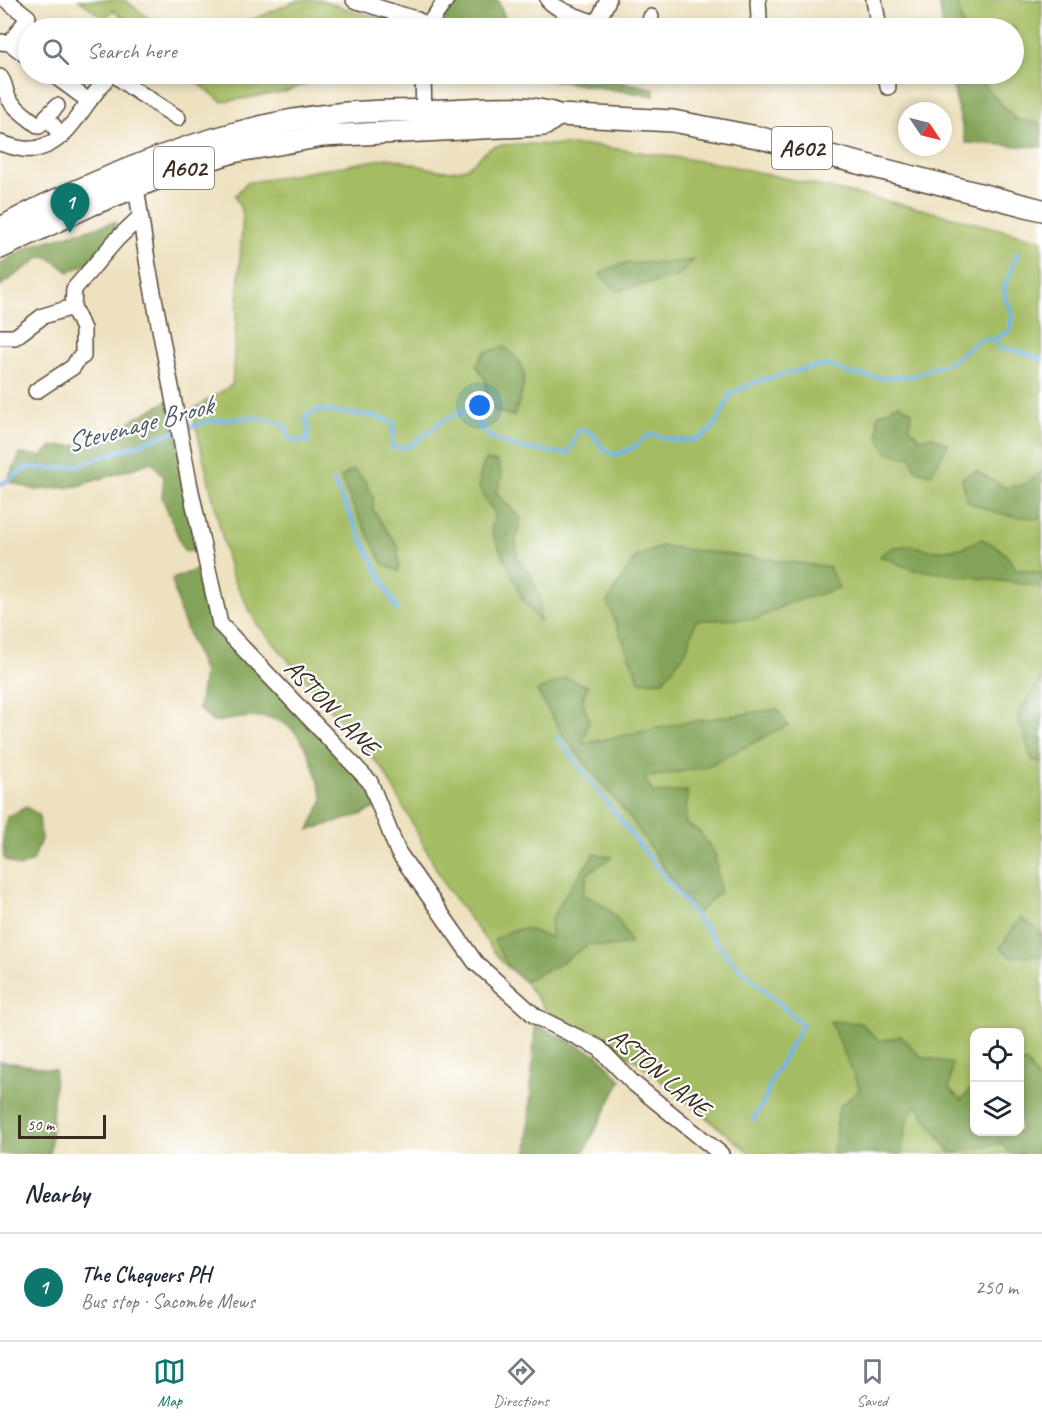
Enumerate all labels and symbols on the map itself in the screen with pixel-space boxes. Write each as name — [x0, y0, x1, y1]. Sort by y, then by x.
north arrow — [898, 102, 952, 156]
road number: A602 — [772, 127, 832, 169]
road number: A602 — [154, 147, 214, 189]
pin: 1 — [50, 184, 90, 233]
water label: Stevenage Brook — [62, 387, 221, 460]
your location — [465, 391, 494, 420]
street label: ASTON LANE — [277, 652, 388, 765]
street label: ASTON LANE — [602, 1020, 720, 1126]
scale bar — [18, 1112, 106, 1140]

